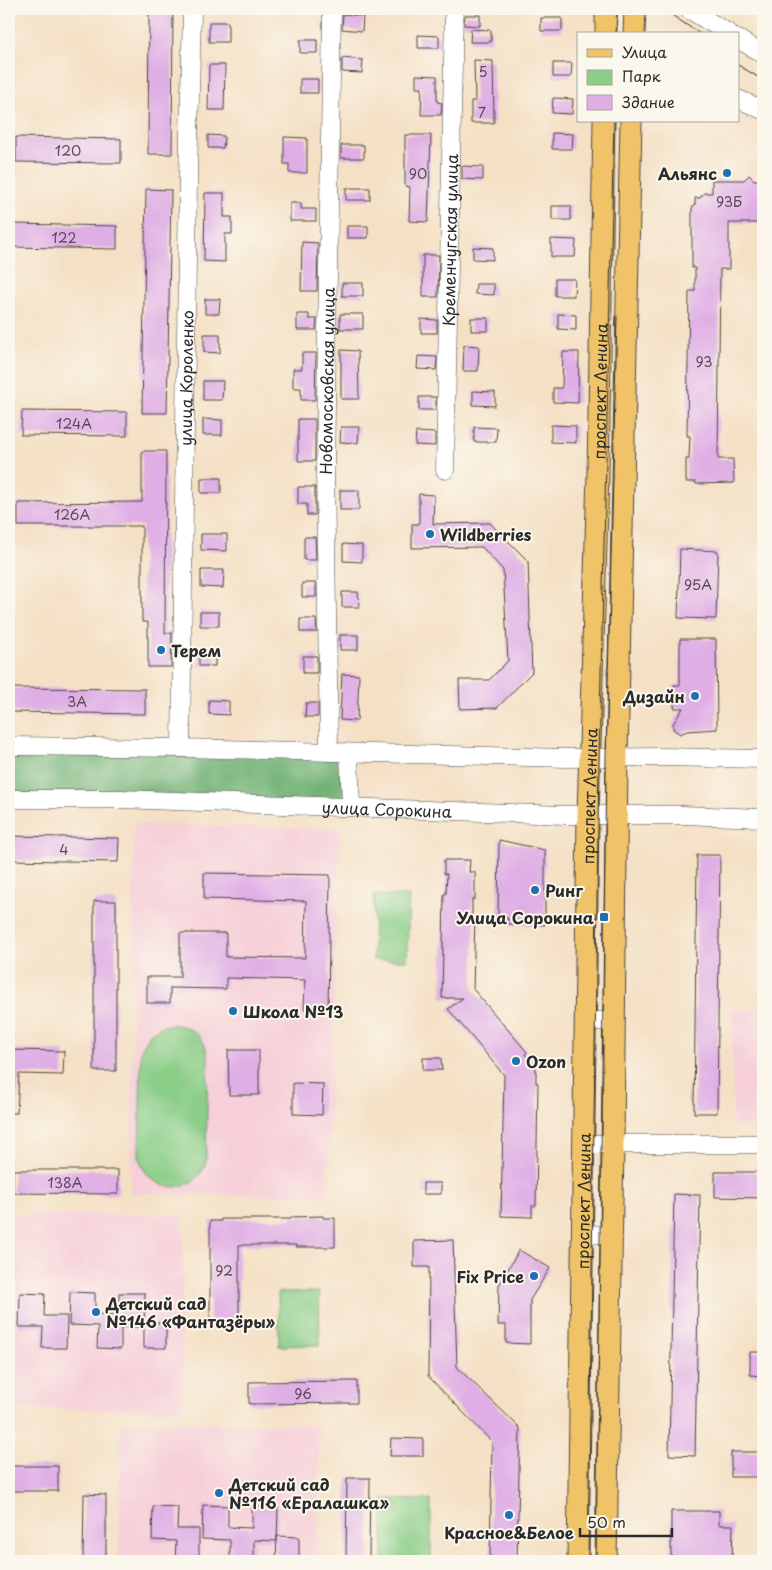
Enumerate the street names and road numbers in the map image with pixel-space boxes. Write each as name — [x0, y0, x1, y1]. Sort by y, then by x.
street label: Кременчугская улица — [436, 153, 463, 327]
street label: Новомосковская улица — [313, 287, 340, 475]
street label: улица Короленко — [173, 310, 198, 446]
street label: проспект Ленина — [586, 323, 613, 460]
street label: проспект Ленина — [575, 728, 603, 864]
street label: улица Сорокина — [321, 794, 452, 823]
street label: проспект Ленина — [570, 1133, 596, 1269]

